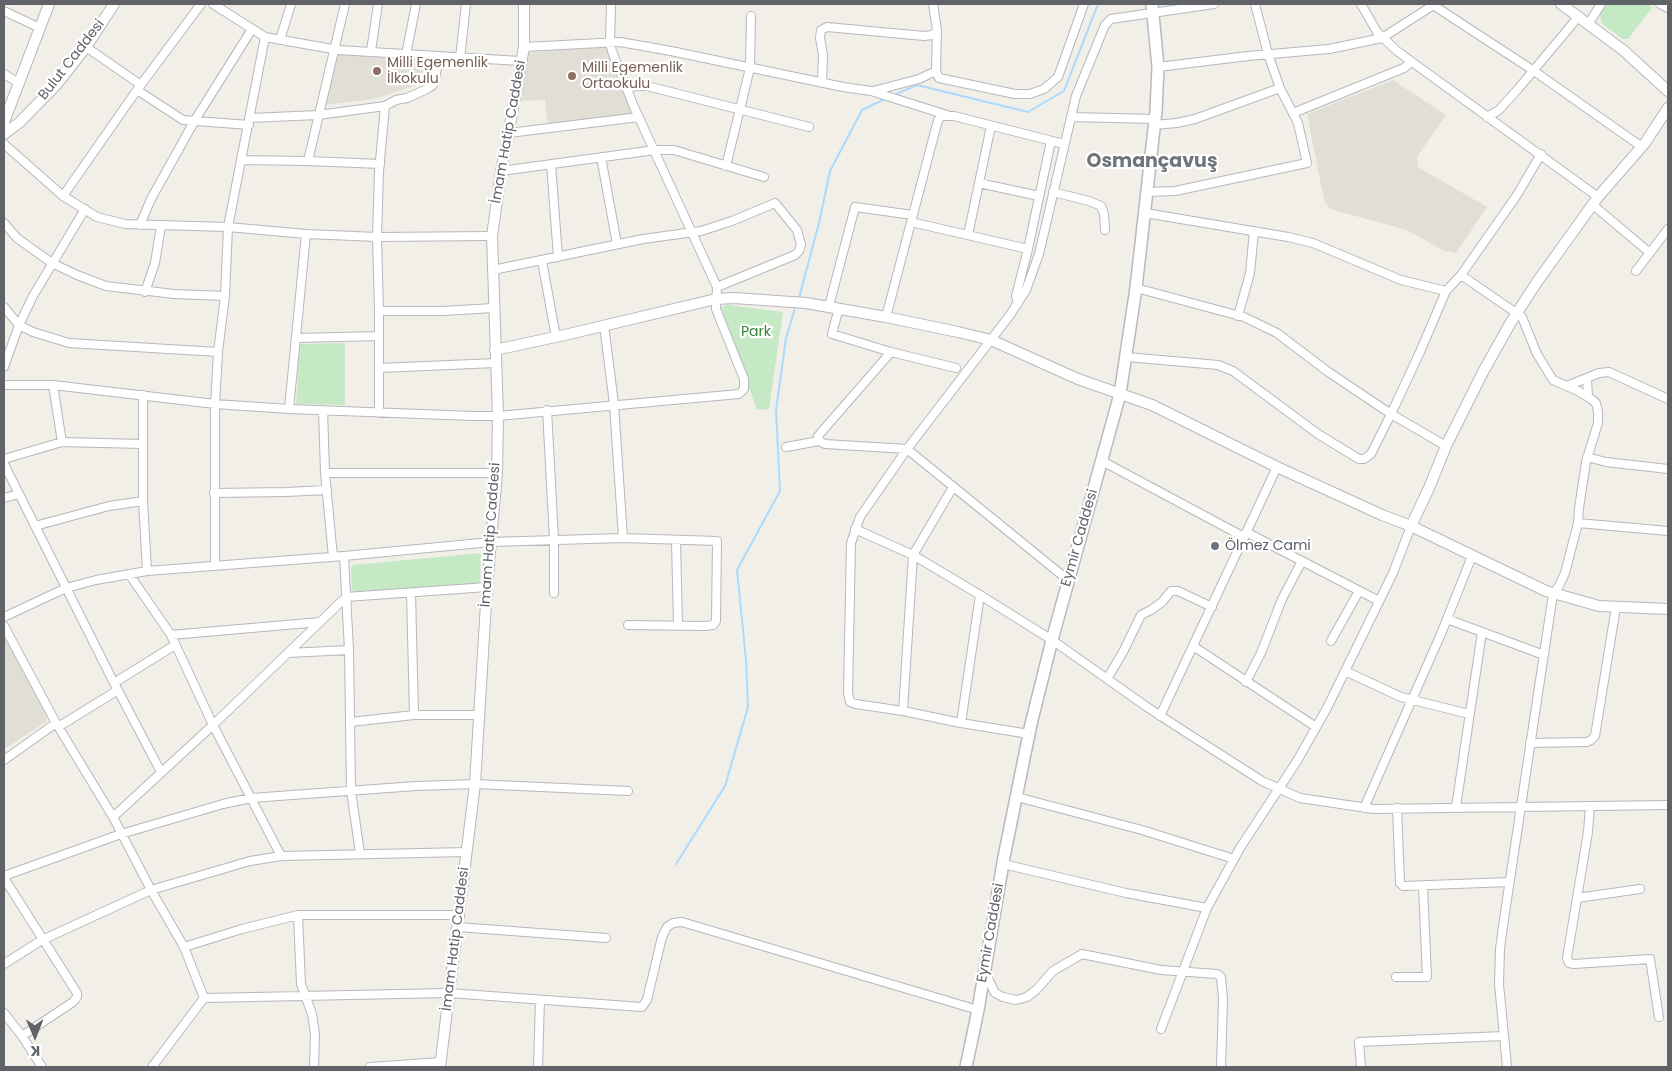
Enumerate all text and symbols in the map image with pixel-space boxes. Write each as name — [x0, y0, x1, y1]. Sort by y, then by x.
street label: Bulut Caddesi — [35, 16, 109, 104]
place label: Milli Egemenlik İlkokulu — [387, 55, 488, 88]
street label: İmam Hatip Caddesi — [488, 59, 530, 205]
place label: Milli Egemenlik Ortaokulu — [582, 60, 683, 92]
marker: Milli Egemenlik İlkokulu — [371, 65, 383, 77]
marker: Milli Egemenlik Ortaokulu — [566, 70, 578, 82]
district label: Osmançavuş — [1086, 151, 1218, 173]
park label: Park — [741, 324, 771, 340]
street label: İmam Hatip Caddesi — [478, 462, 504, 608]
street label: Eymir Caddesi — [1058, 487, 1102, 589]
place label: Ölmez Cami — [1225, 538, 1311, 554]
marker: Ölmez Cami — [1209, 540, 1221, 552]
street label: İmam Hatip Caddesi — [439, 866, 473, 1012]
street label: Eymir Caddesi — [974, 882, 1008, 984]
north arrow — [10, 1011, 60, 1061]
text: K — [30, 1041, 40, 1061]

